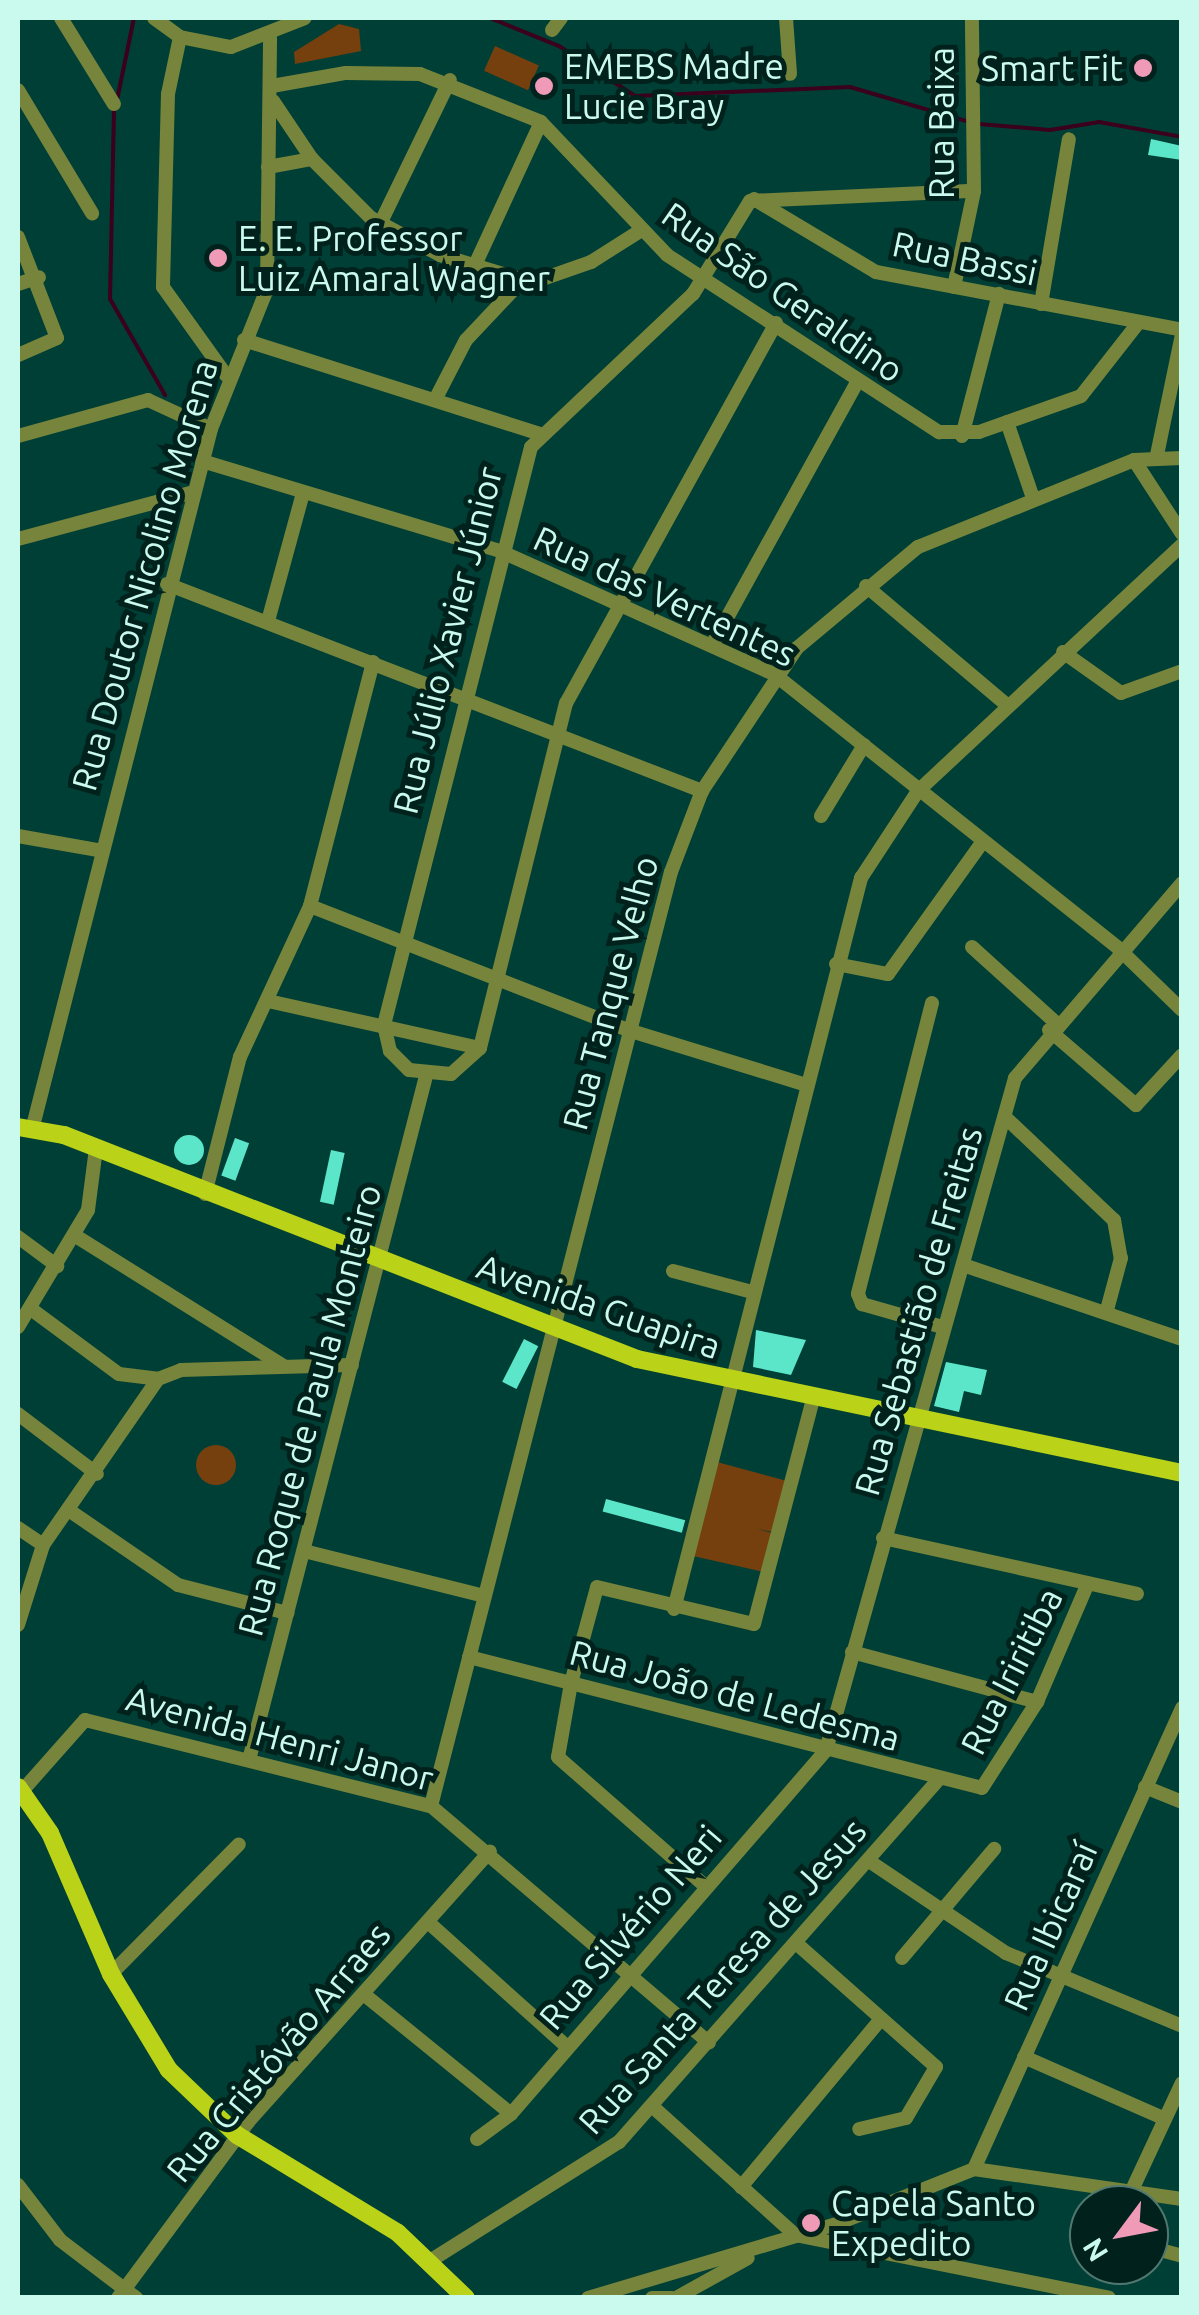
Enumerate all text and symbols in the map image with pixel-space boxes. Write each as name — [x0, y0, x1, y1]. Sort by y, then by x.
place label: EMEBS Madre Lucie Bray — [564, 45, 784, 127]
street label: Rua Baixa — [920, 47, 962, 199]
place label: Smart Fit — [981, 47, 1123, 89]
marker: Smart Fit — [1132, 57, 1154, 79]
marker: EMEBS Madre Lucie Bray — [533, 75, 555, 97]
street label: Rua São Geraldino — [654, 193, 912, 391]
place label: E. E. Professor Luiz Amaral Wagner — [238, 217, 550, 299]
street label: Rua Bassi — [889, 222, 1041, 294]
marker: E. E. Professor Luiz Amaral Wagner — [207, 247, 229, 269]
street label: Rua Doutor Nicolino Morena — [62, 355, 226, 795]
street label: Rua Júlio Xavier Júnior — [384, 462, 510, 818]
street label: Rua das Vertentes — [527, 517, 803, 675]
street label: Rua Tanque Velho — [553, 852, 667, 1134]
street label: Rua Sebastião de Freitas — [845, 1122, 991, 1500]
street label: Rua Roque de Paula Monteiro — [228, 1180, 390, 1640]
street label: Avenida Guapira — [472, 1245, 726, 1367]
street label: Rua Iriritiba — [951, 1581, 1071, 1761]
street label: Rua João de Ledesma — [565, 1631, 905, 1759]
street label: Avenida Henri Janor — [122, 1677, 438, 1799]
street label: Rua Santa Teresa de Jesus — [569, 1810, 875, 2142]
street label: Rua Silvério Neri — [530, 1816, 730, 2038]
street label: Rua Ibicaraí — [994, 1835, 1106, 2017]
street label: Rua Cristóvão Arraes — [157, 1914, 399, 2190]
place label: Capela Santo Expedito — [831, 2182, 1036, 2264]
north arrow — [1069, 2185, 1169, 2285]
marker: Capela Santo Expedito — [800, 2212, 822, 2234]
text: N — [1076, 2233, 1114, 2267]

